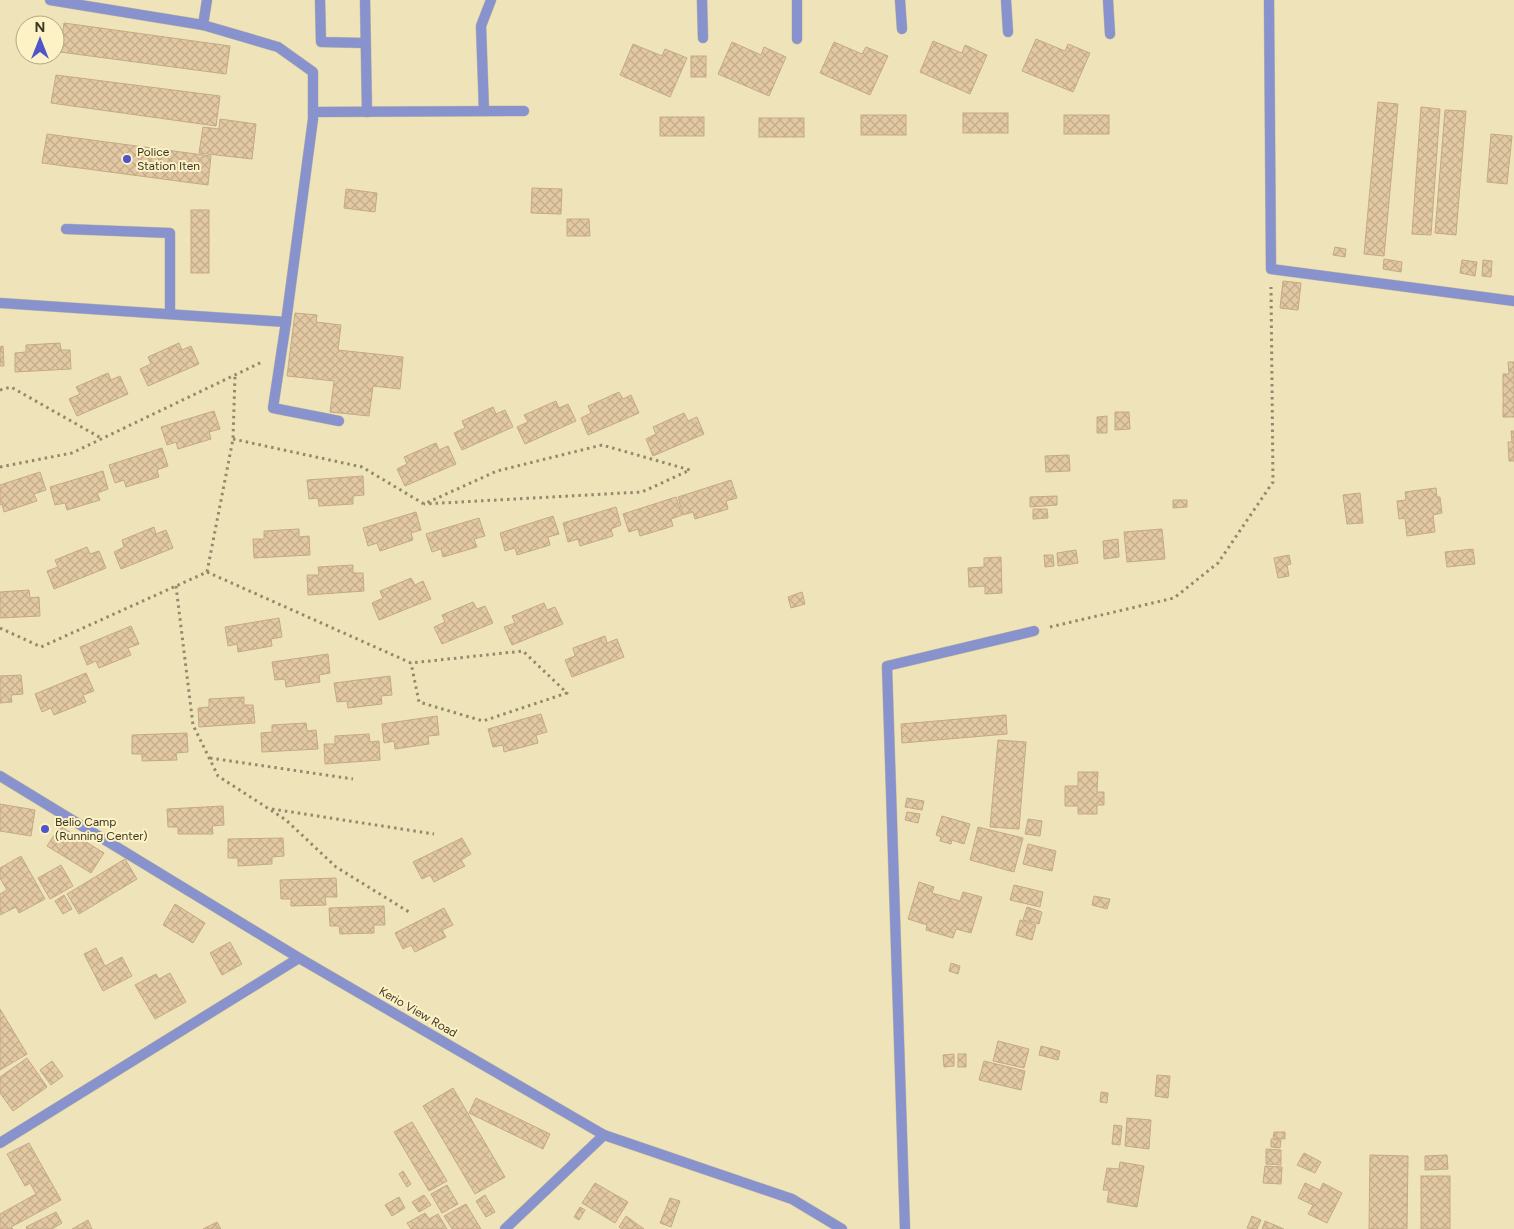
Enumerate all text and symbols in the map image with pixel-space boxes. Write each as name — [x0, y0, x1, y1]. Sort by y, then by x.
north arrow — [15, 15, 65, 65]
text: N — [35, 19, 45, 36]
place label: Police Station Iten — [137, 145, 200, 173]
marker: Police Station Iten — [121, 153, 133, 165]
place label: Belio Camp (Running Center) — [55, 815, 148, 843]
marker: Belio Camp (Running Center) — [39, 823, 51, 835]
street label: Kerio View Road — [376, 984, 460, 1040]

